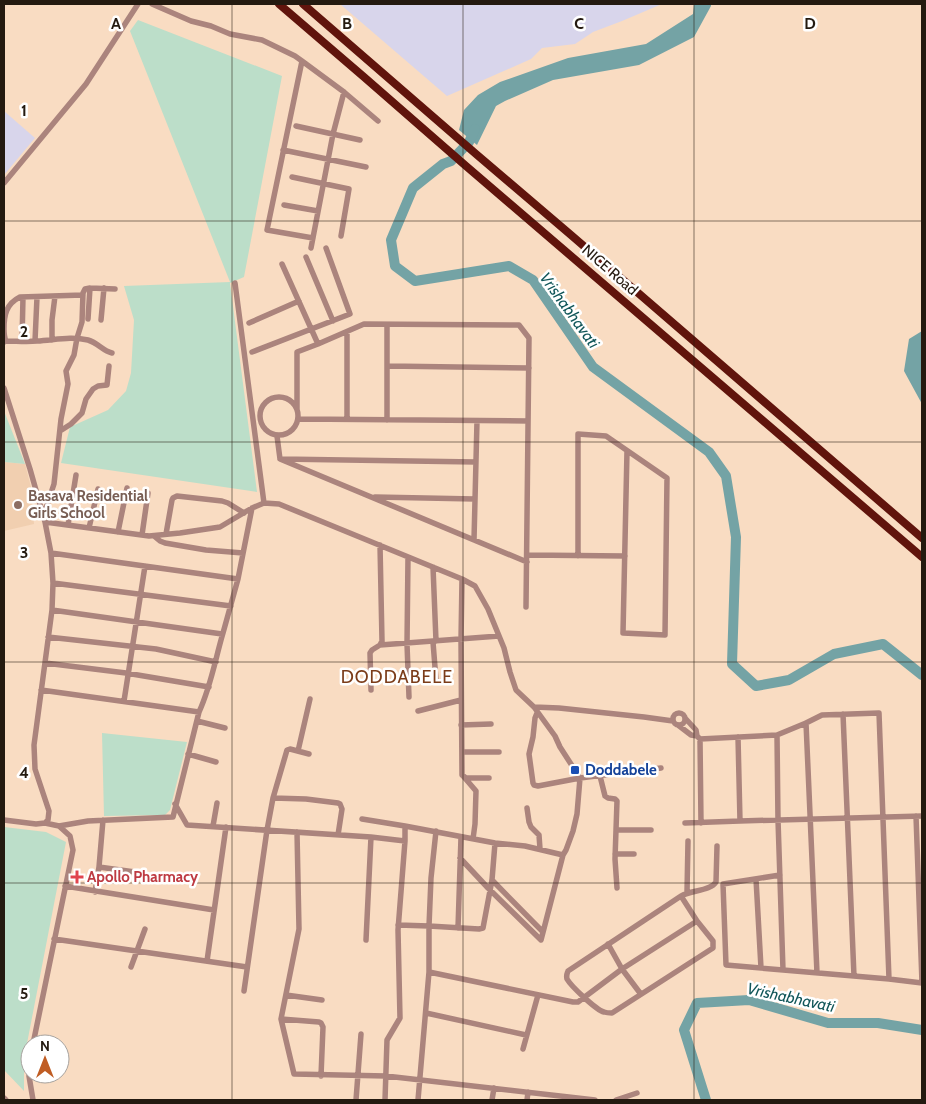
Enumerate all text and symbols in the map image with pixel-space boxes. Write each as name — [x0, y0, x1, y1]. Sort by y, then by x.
text: A — [111, 14, 121, 33]
text: B — [342, 14, 352, 33]
text: C — [574, 14, 584, 33]
text: D — [804, 14, 816, 33]
text: 1 — [21, 101, 27, 120]
street label: NICE Road — [578, 241, 642, 299]
water label: Vrishabhavati — [536, 269, 604, 352]
text: 2 — [20, 322, 28, 341]
place label: Basava Residential Girls School — [28, 487, 148, 522]
marker: Basava Residential Girls School — [12, 499, 24, 511]
text: 3 — [20, 543, 28, 562]
district label: DODDABELE — [341, 666, 453, 688]
place label: Doddabele — [585, 761, 657, 779]
text: 4 — [19, 763, 29, 782]
marker: Doddabele — [569, 764, 581, 776]
place label: Apollo Pharmacy — [87, 868, 199, 886]
marker: Apollo Pharmacy — [71, 871, 83, 883]
water label: Vrishabhavati — [745, 979, 837, 1016]
text: 5 — [20, 984, 28, 1003]
north arrow — [20, 1034, 70, 1084]
text: N — [40, 1037, 50, 1055]

